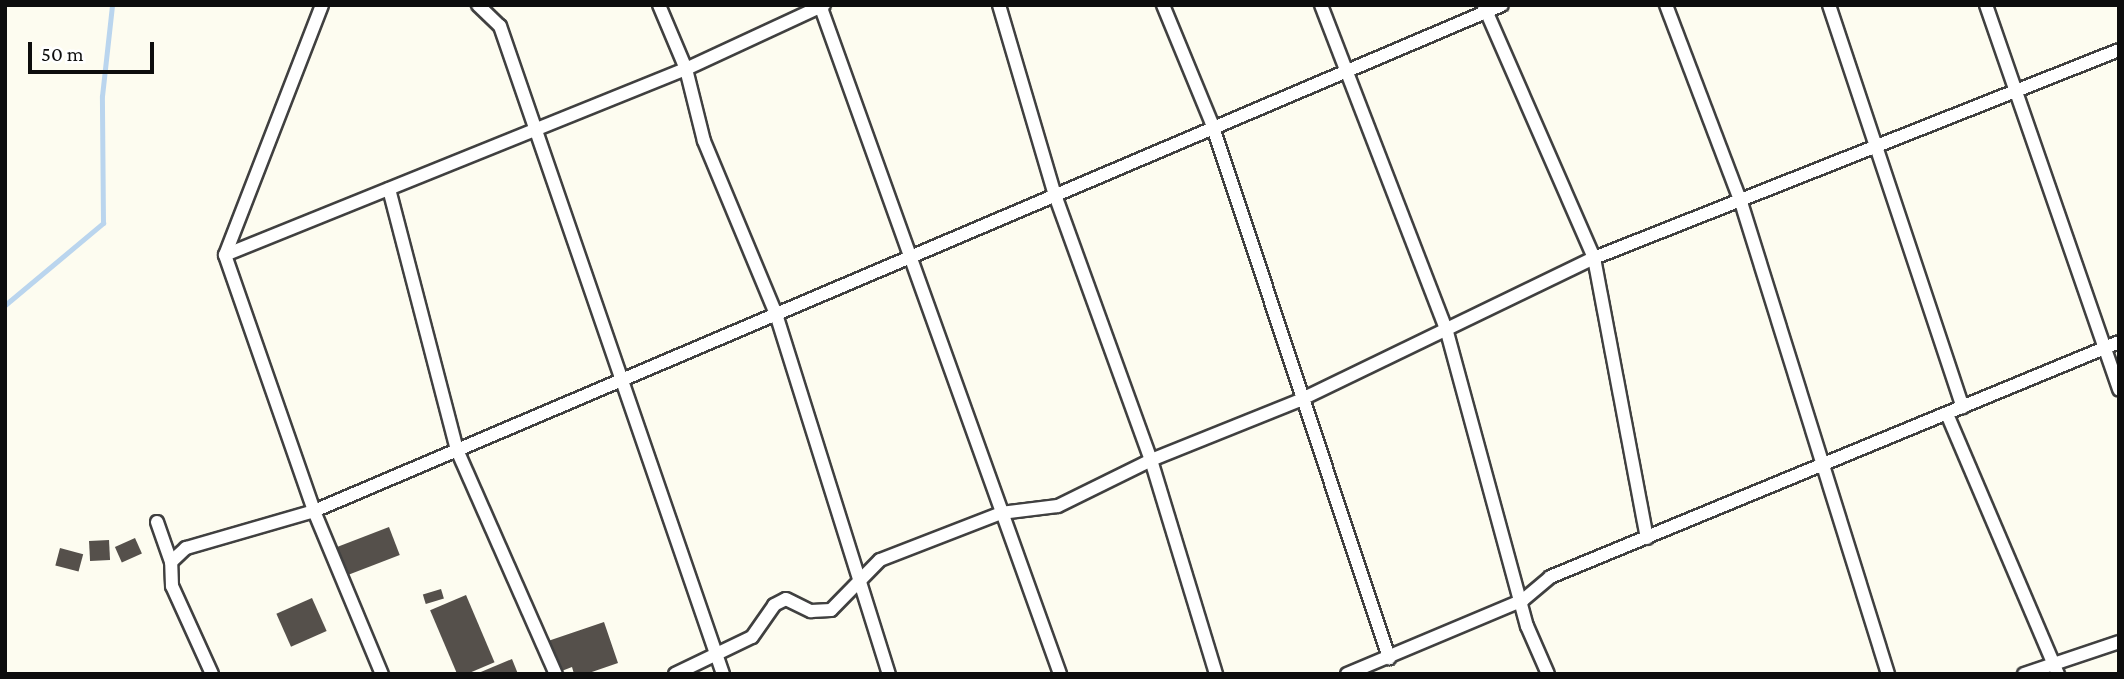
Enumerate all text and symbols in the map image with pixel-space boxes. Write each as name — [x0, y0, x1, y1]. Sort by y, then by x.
scale bar — [32, 28, 158, 72]
text: 50 m — [41, 42, 84, 66]

